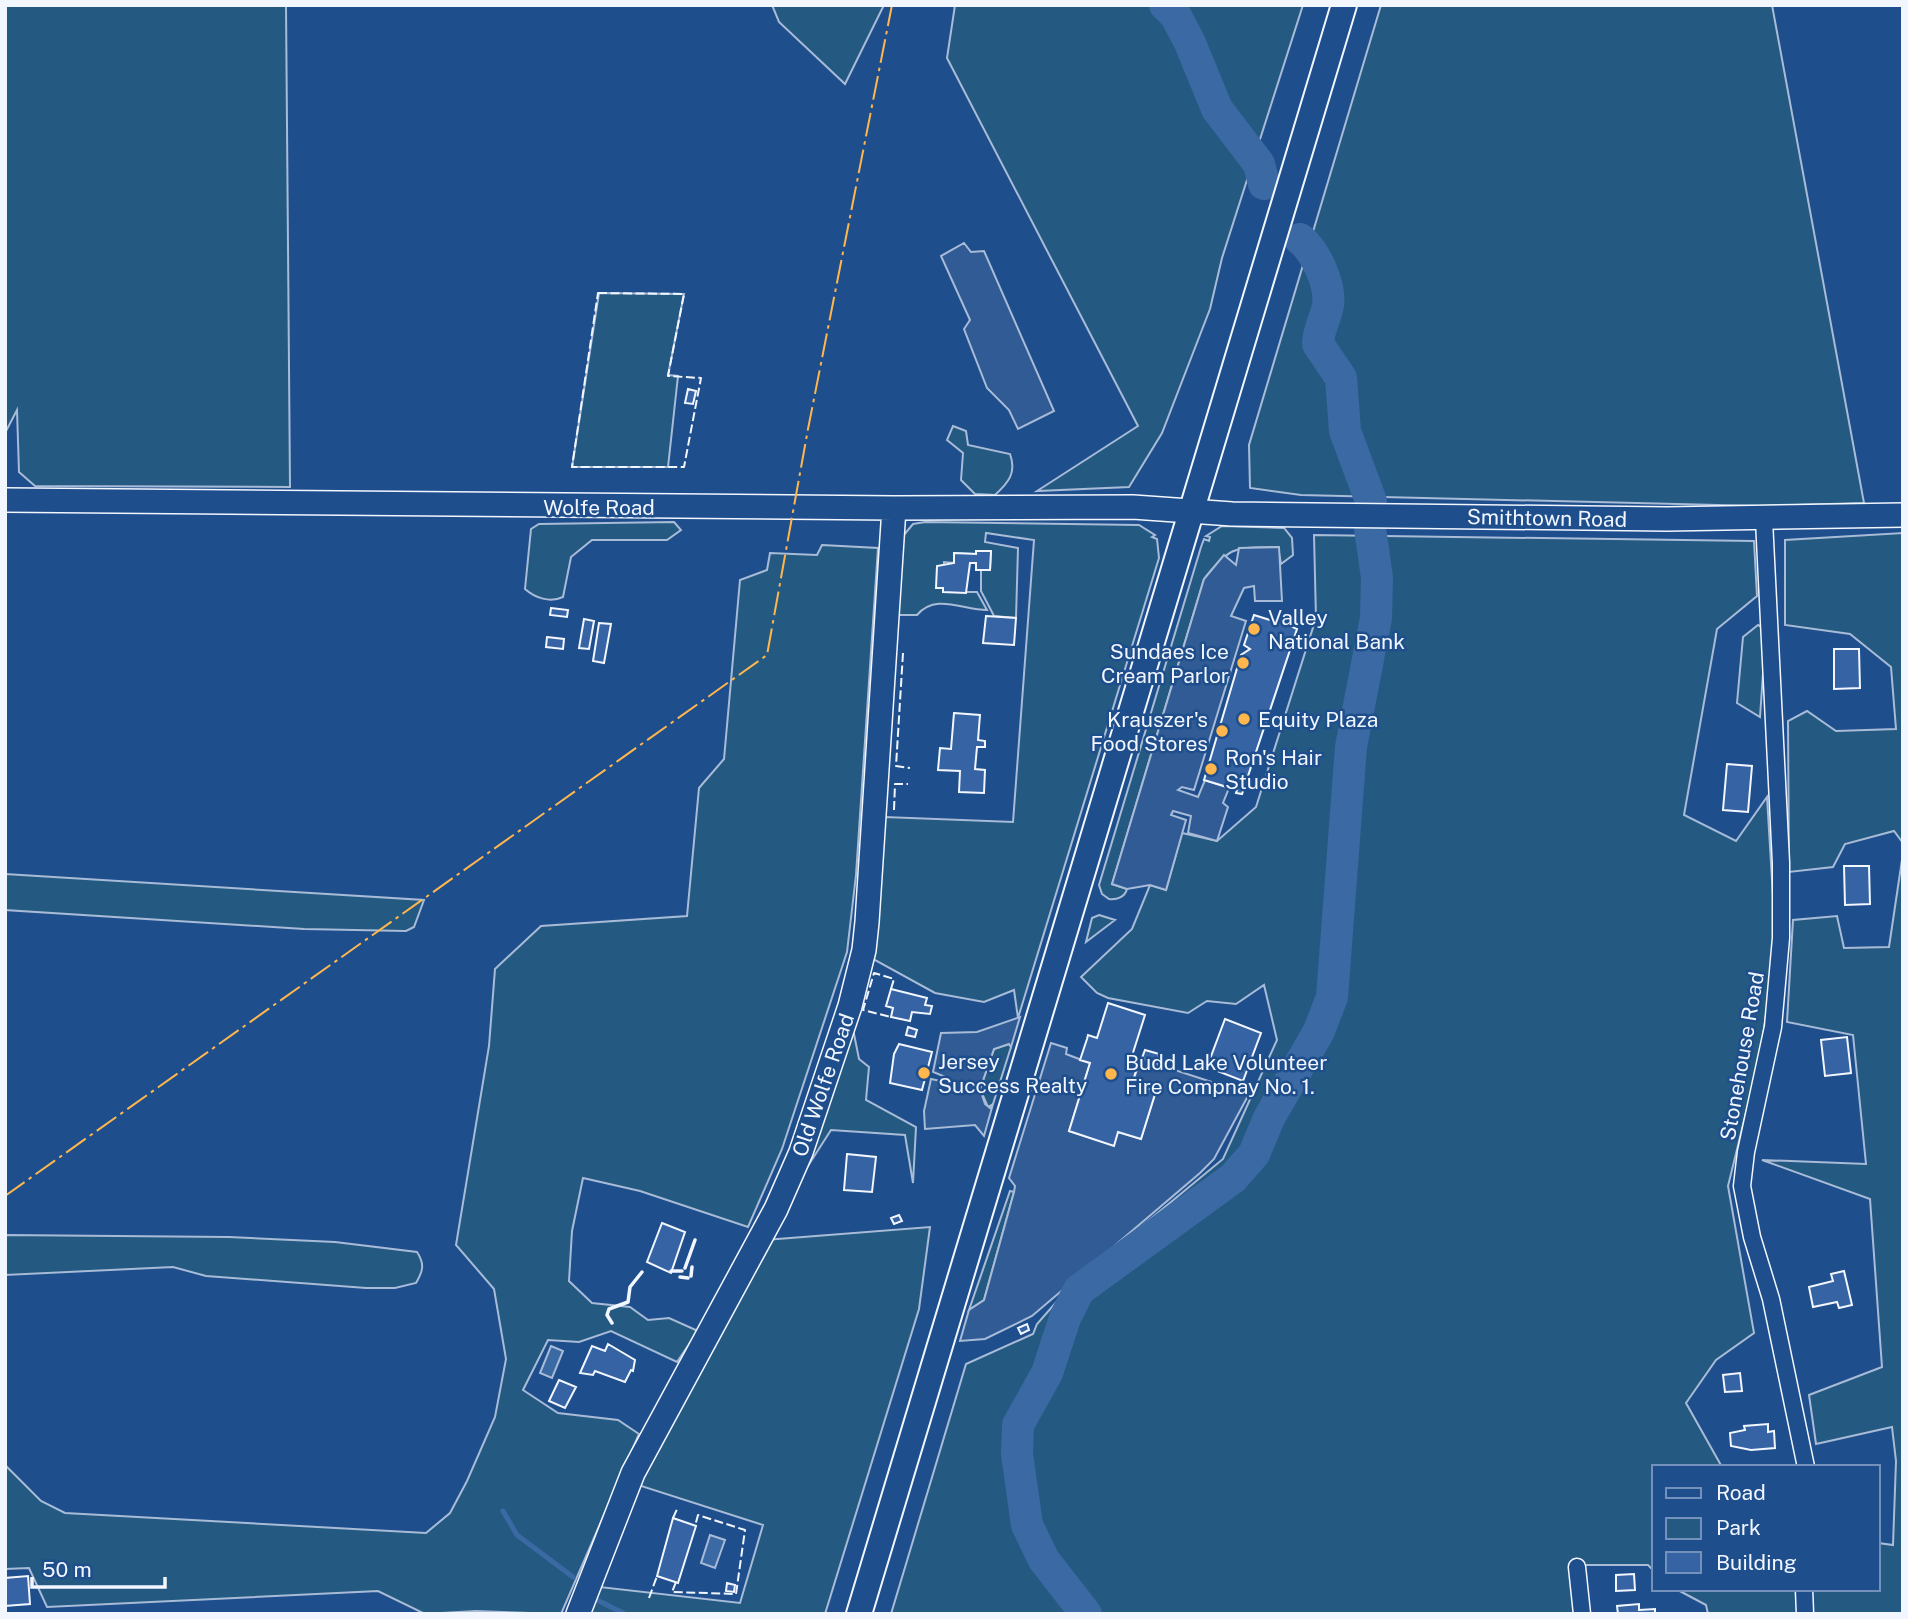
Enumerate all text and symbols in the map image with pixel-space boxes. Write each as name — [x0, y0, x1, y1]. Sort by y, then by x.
street label: Wolfe Road — [543, 495, 655, 520]
street label: Smithtown Road — [1467, 504, 1627, 532]
place label: Valley National Bank — [1268, 605, 1405, 654]
marker: Valley National Bank — [1246, 621, 1262, 637]
place label: Sundaes Ice Cream Parlor — [1101, 639, 1229, 688]
marker: Sundaes Ice Cream Parlor — [1235, 655, 1251, 671]
place label: Krauszer's Food Stores — [1091, 707, 1208, 756]
place label: Equity Plaza — [1258, 707, 1378, 732]
marker: Equity Plaza — [1236, 711, 1252, 727]
marker: Krauszer's Food Stores — [1214, 723, 1230, 739]
place label: Ron's Hair Studio — [1225, 745, 1322, 794]
marker: Ron's Hair Studio — [1203, 761, 1219, 777]
street label: Stonehouse Road — [1715, 970, 1769, 1142]
street label: Old Wolfe Road — [787, 1010, 859, 1160]
place label: Jersey Success Realty — [938, 1049, 1087, 1098]
place label: Budd Lake Volunteer Fire Compnay No. 1. — [1125, 1050, 1327, 1099]
marker: Jersey Success Realty — [916, 1065, 932, 1081]
marker: Budd Lake Volunteer Fire Compnay No. 1. — [1103, 1066, 1119, 1082]
legend — [1652, 1465, 1880, 1591]
text: Road — [1716, 1480, 1766, 1505]
text: Park — [1716, 1515, 1761, 1540]
scale bar — [32, 1546, 164, 1590]
text: Building — [1716, 1550, 1797, 1575]
text: 50 m — [42, 1557, 92, 1582]

